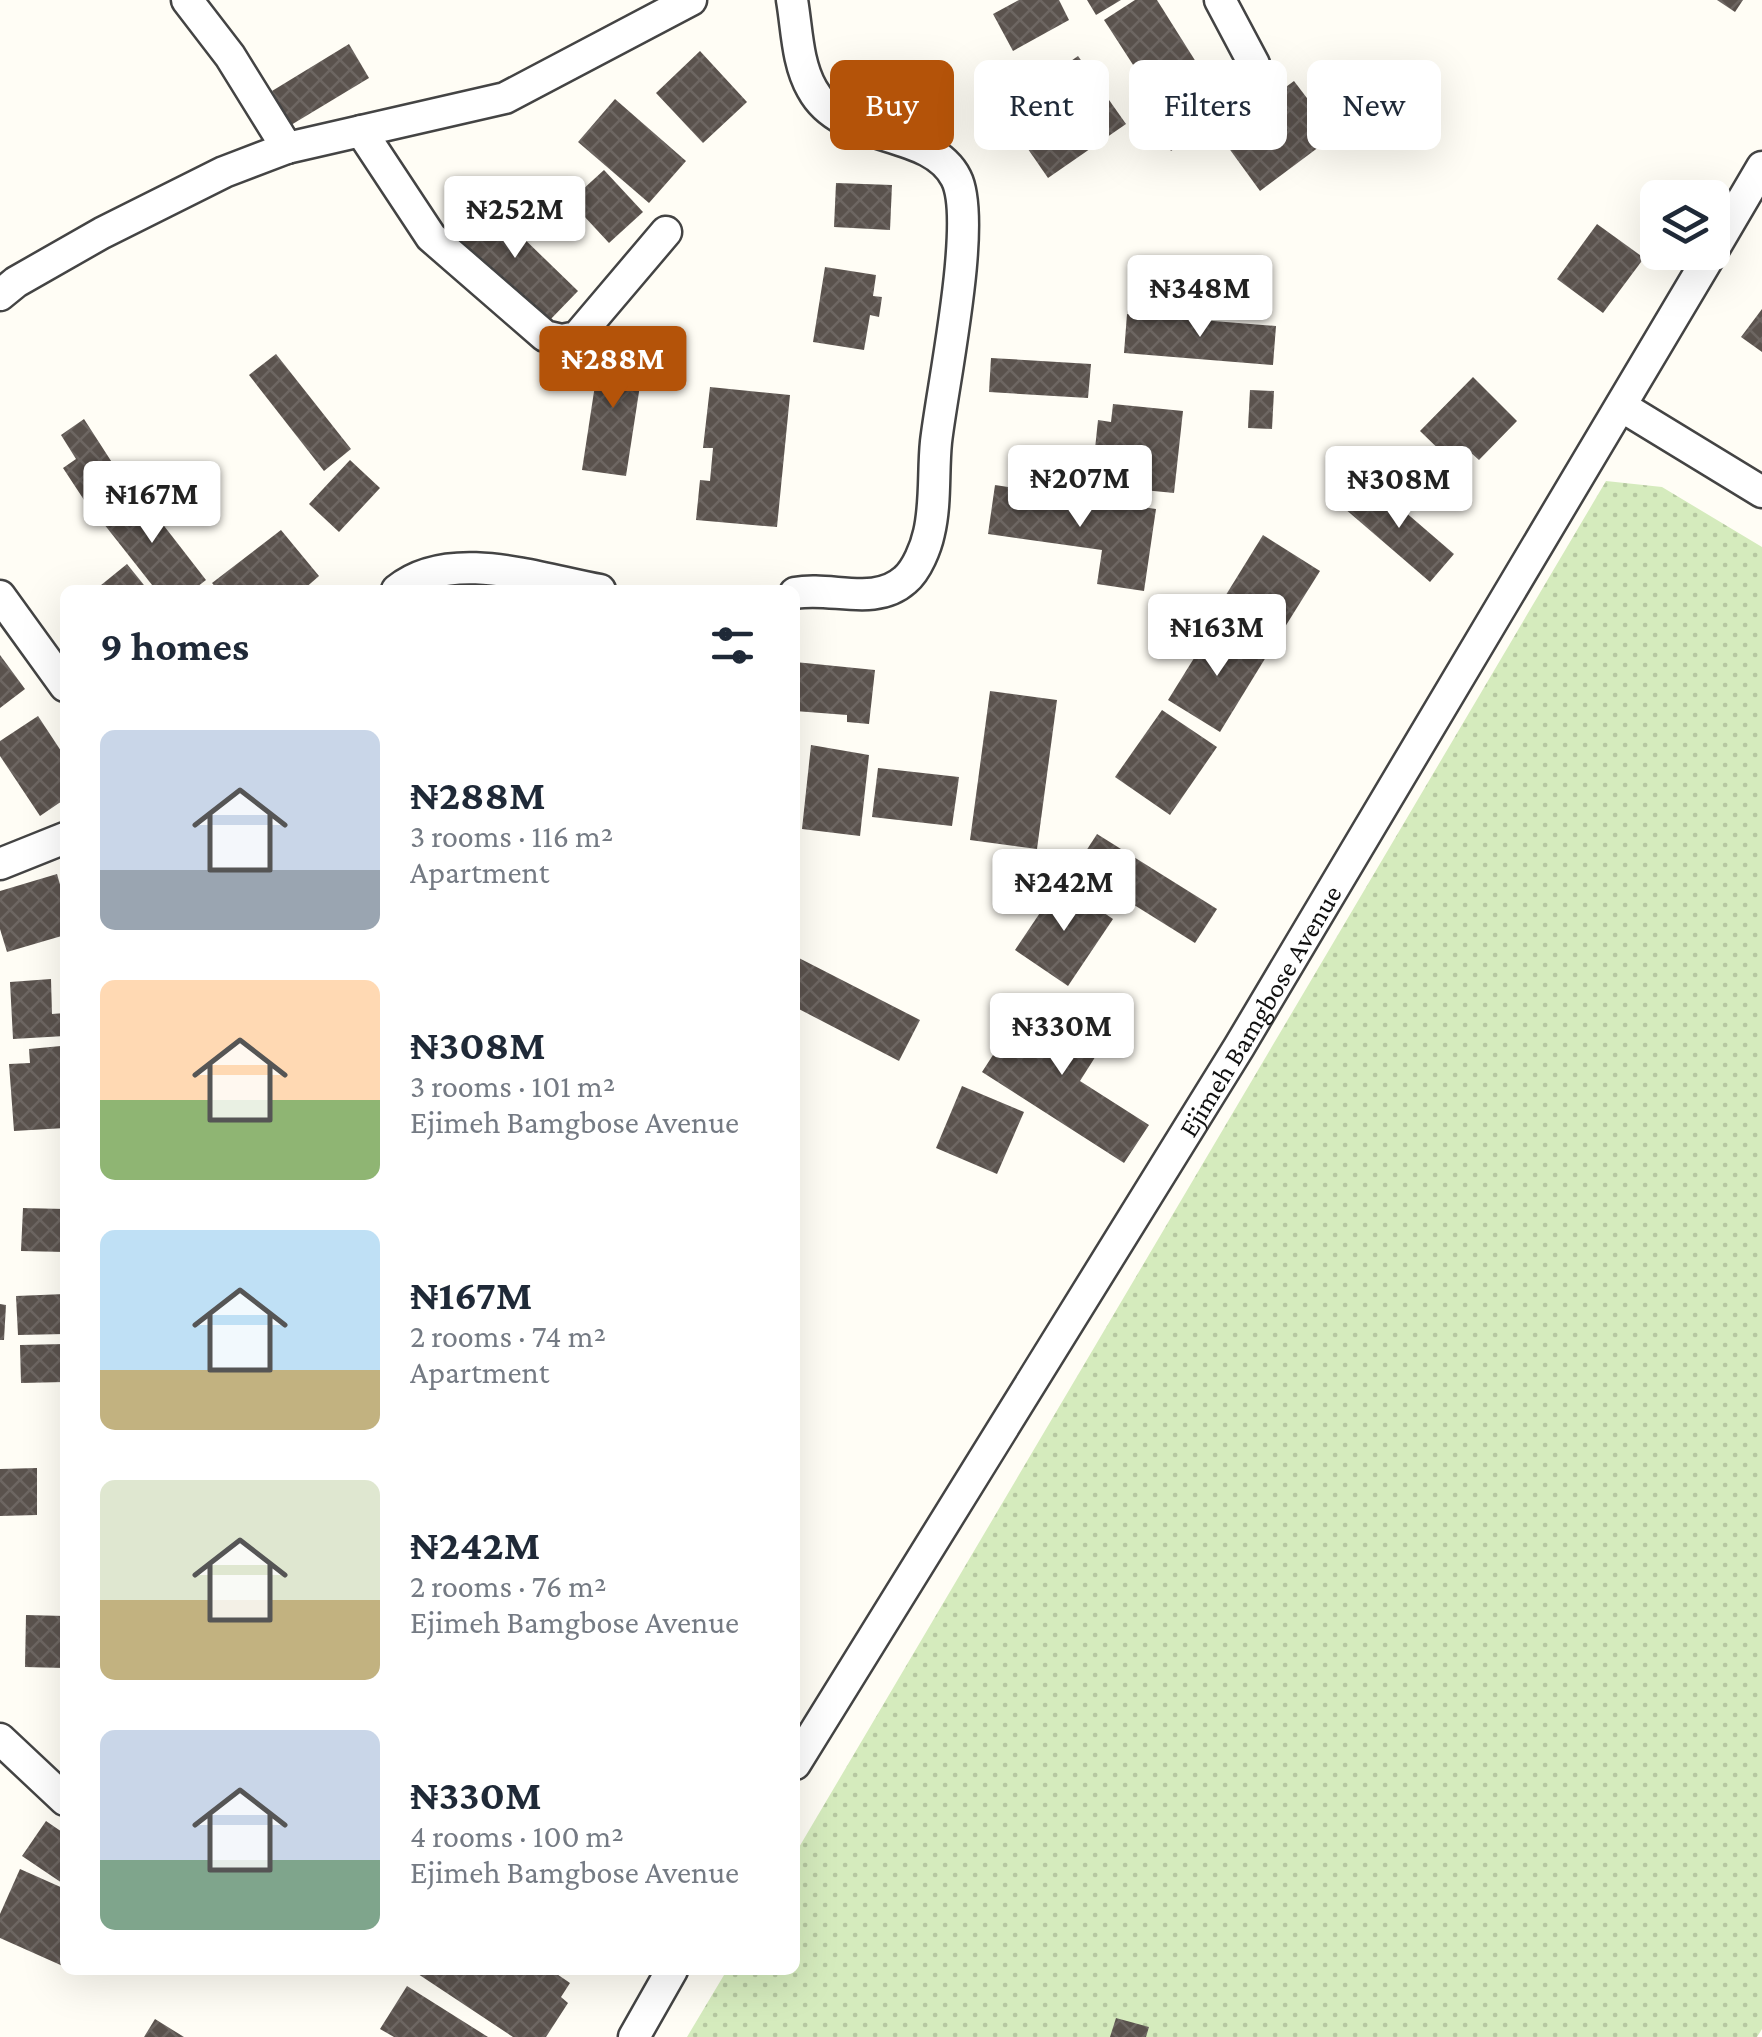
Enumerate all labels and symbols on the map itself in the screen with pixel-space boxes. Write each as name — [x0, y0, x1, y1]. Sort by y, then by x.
pin: ₦252M — [445, 176, 585, 261]
pin: ₦348M — [1130, 255, 1270, 340]
pin: ₦288M — [543, 326, 683, 411]
pin: ₦207M — [1010, 445, 1150, 530]
pin: ₦308M — [1329, 446, 1469, 531]
pin: ₦167M — [82, 461, 222, 546]
pin: ₦163M — [1147, 594, 1287, 679]
pin: ₦242M — [994, 849, 1134, 934]
street label: Ejimeh Bamgbose Avenue — [1172, 879, 1347, 1142]
pin: ₦330M — [992, 993, 1132, 1078]

